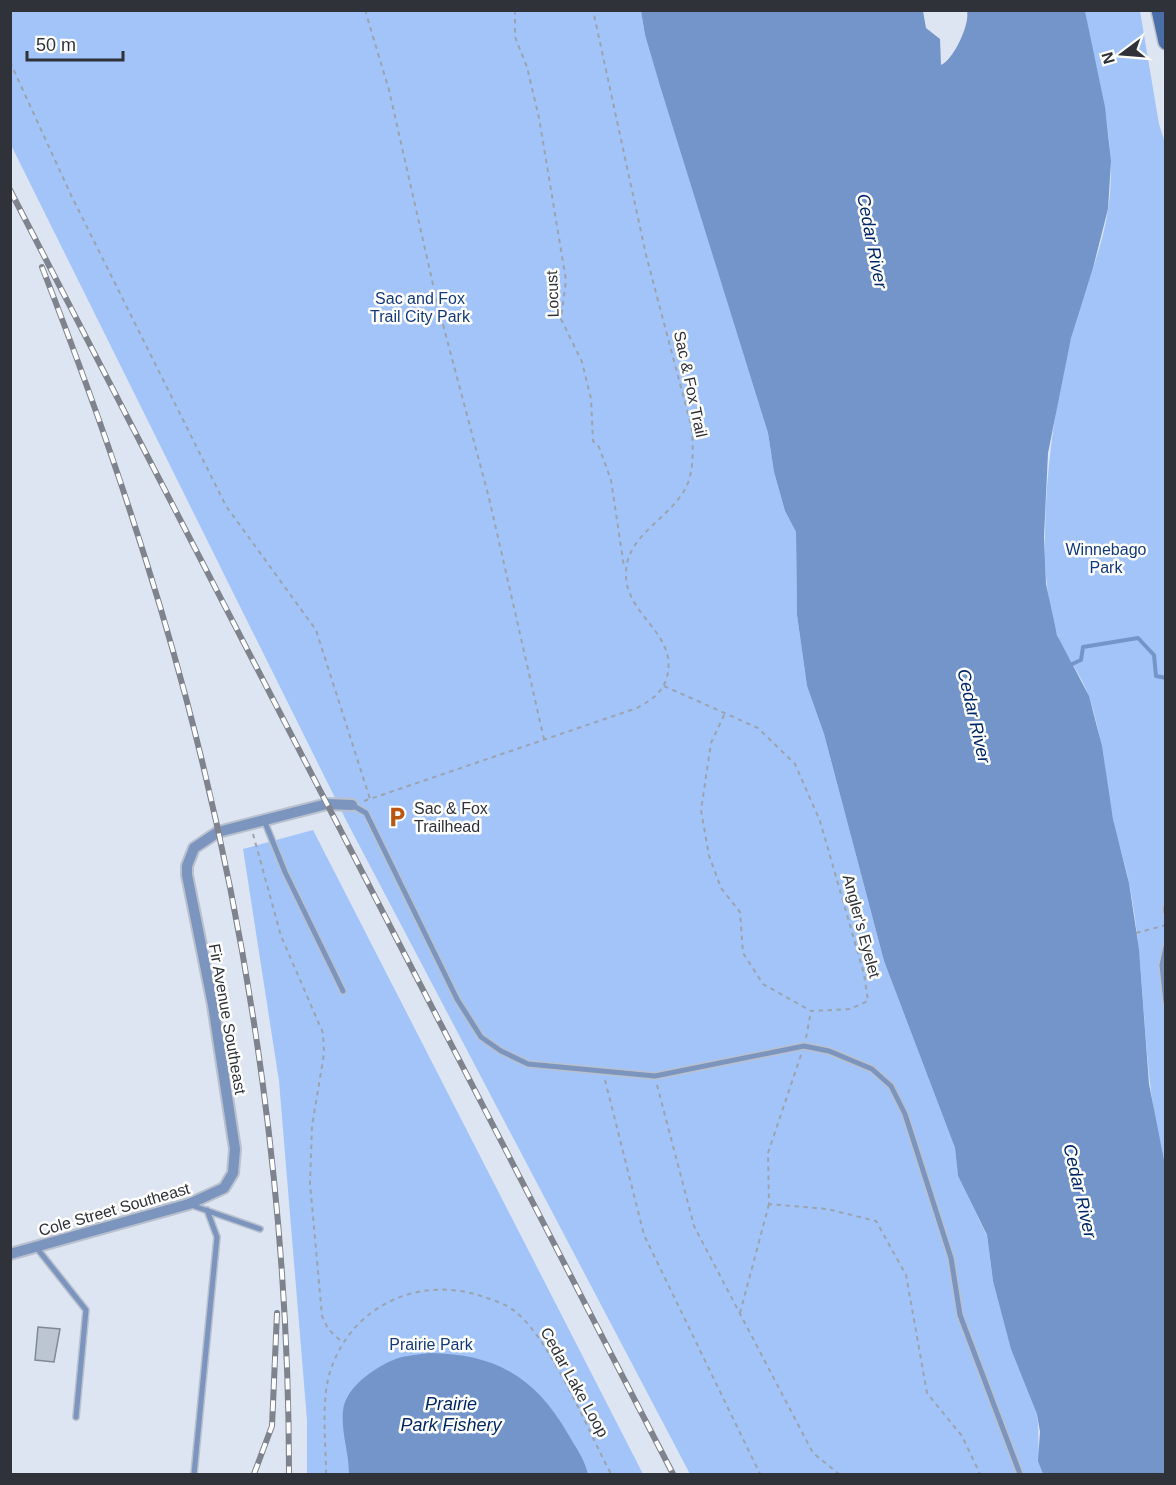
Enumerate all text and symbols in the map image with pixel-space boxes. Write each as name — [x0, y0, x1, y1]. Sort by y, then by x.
scale bar — [27, 24, 123, 62]
north arrow — [1092, 24, 1152, 84]
text: 50 m — [36, 35, 76, 55]
text: N — [1098, 50, 1118, 66]
water label: Cedar River — [853, 192, 891, 291]
street label: Locust — [543, 270, 562, 318]
park label: Sac and Fox Trail City Park — [370, 290, 471, 325]
street label: Sac & Fox Trail — [671, 329, 710, 439]
park label: Winnebago Park — [1066, 541, 1147, 576]
water label: Cedar River — [953, 667, 995, 766]
place label: Sac & Fox Trailhead — [414, 800, 488, 835]
parking icon: Sac & Fox Trailhead — [385, 805, 409, 829]
street label: Angler's Eyelet — [840, 873, 884, 980]
street label: Fir Avenue Southeast — [206, 942, 249, 1096]
water label: Cedar River — [1059, 1142, 1101, 1241]
street label: Cole Street Southeast — [37, 1180, 192, 1239]
street label: Cedar Lake Loop — [537, 1324, 612, 1440]
park label: Prairie Park — [389, 1336, 474, 1353]
water label: Prairie Park Fishery — [400, 1394, 503, 1435]

